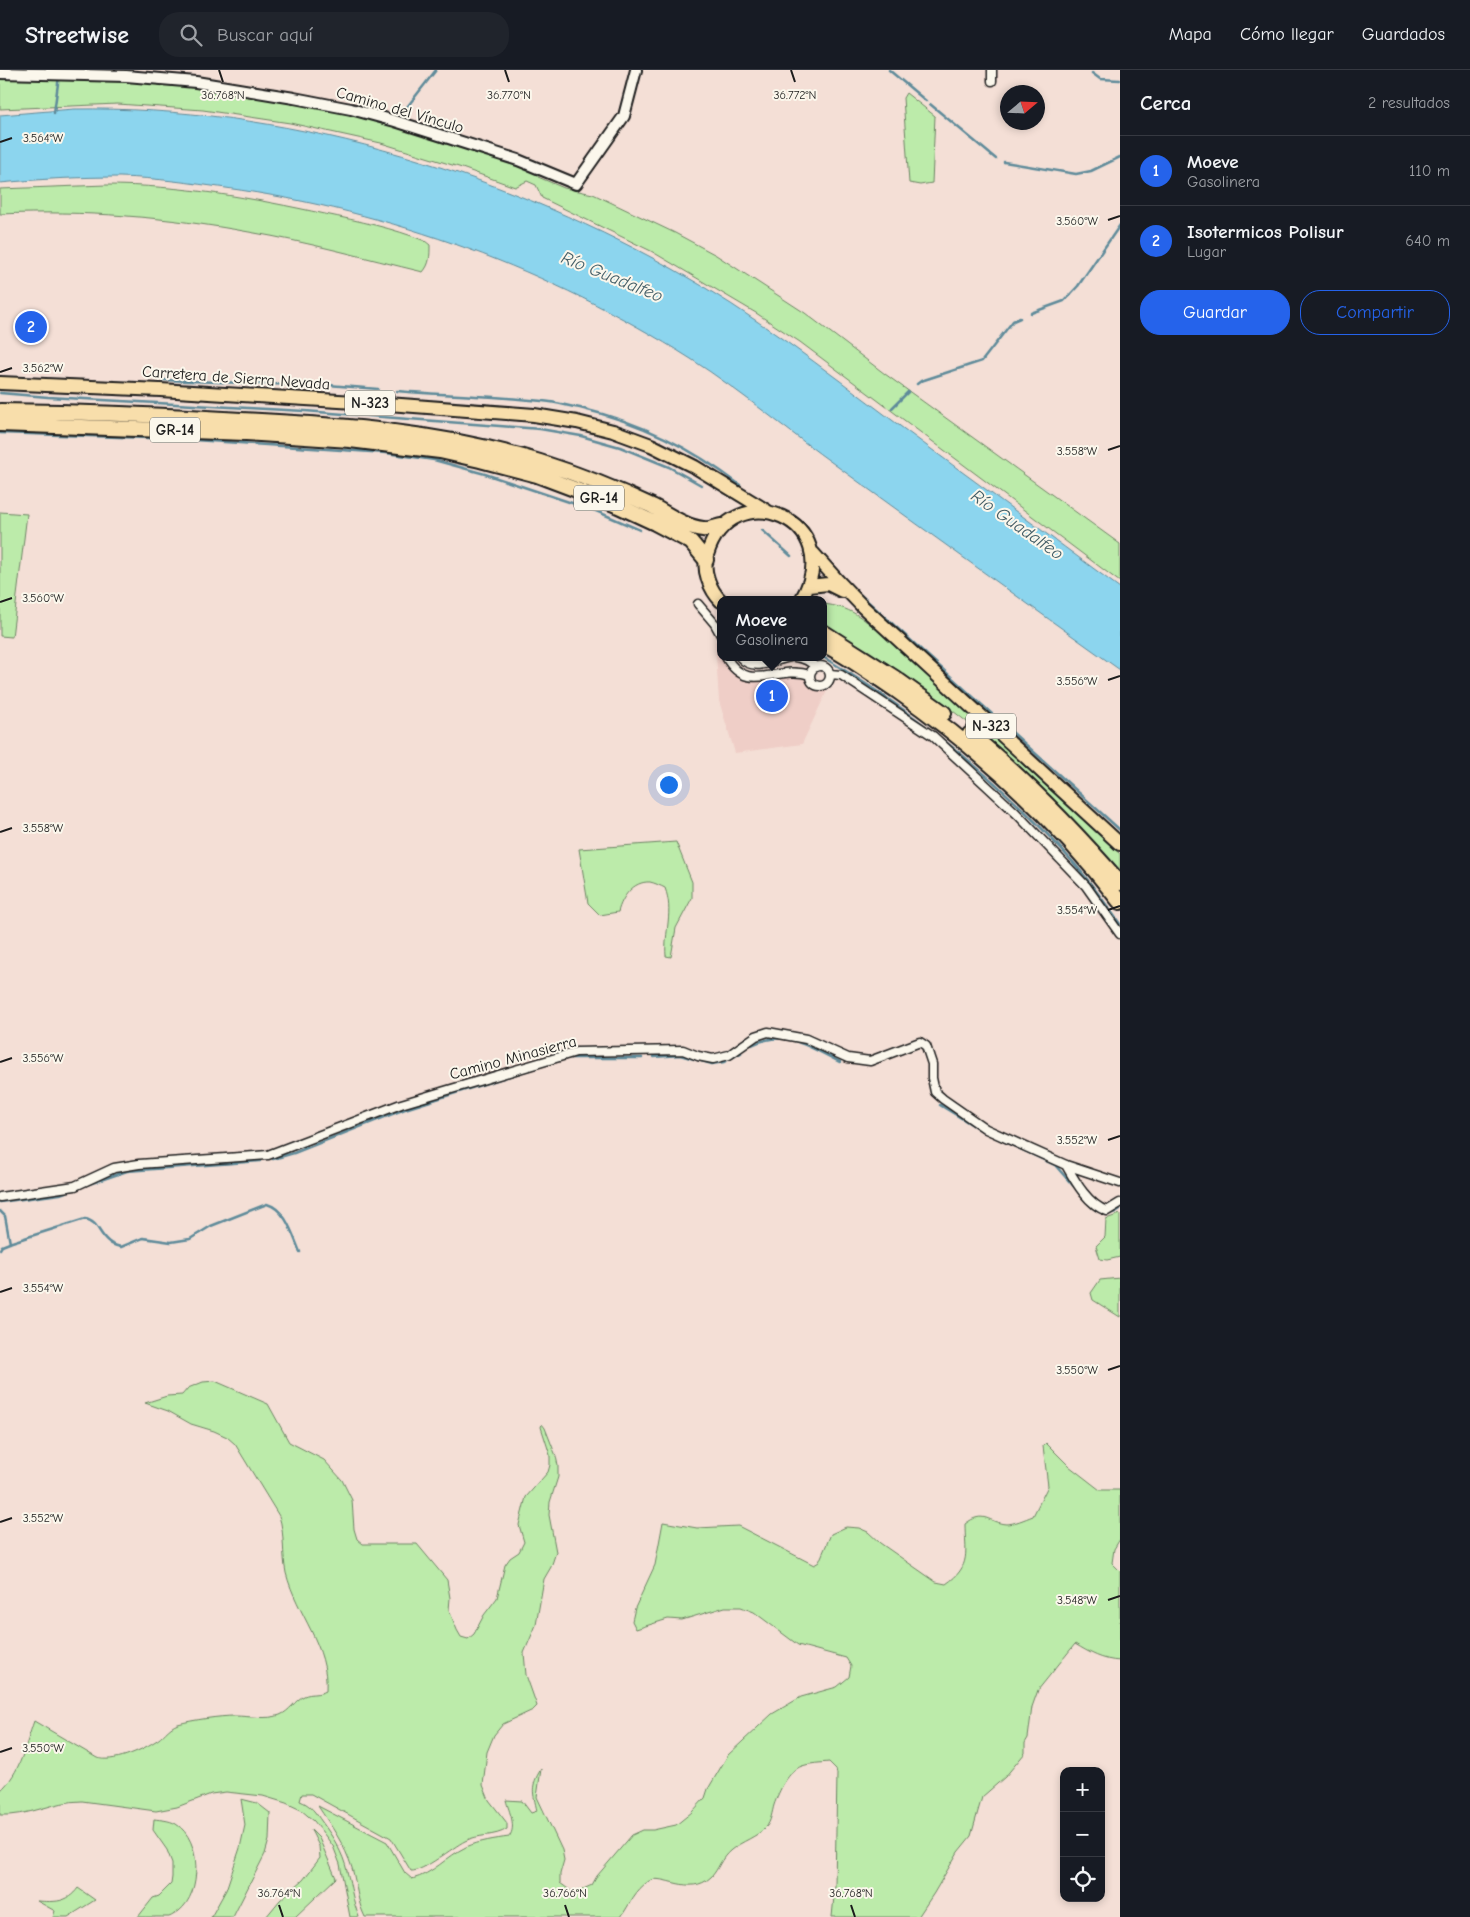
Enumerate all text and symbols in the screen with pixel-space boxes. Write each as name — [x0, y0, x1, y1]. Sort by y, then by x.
search box — [159, 12, 509, 57]
text: Streetwise — [25, 21, 129, 49]
icon: search — [177, 21, 205, 49]
text: Buscar aquí — [217, 24, 313, 46]
text: Mapa — [1169, 24, 1212, 45]
text: Cómo llegar — [1240, 24, 1334, 45]
text: Guardados — [1362, 24, 1445, 45]
street label: Camino del Vínculo — [334, 83, 466, 137]
north arrow — [1000, 85, 1045, 130]
text: 36.768°N — [201, 88, 245, 102]
text: 36.770°N — [487, 88, 531, 102]
text: 36.772°N — [774, 88, 816, 102]
text: Cerca — [1140, 91, 1191, 115]
text: 2 resultados — [1368, 94, 1450, 112]
text: 3.564°W — [23, 131, 64, 145]
text: Moeve — [1187, 151, 1239, 173]
text: 1 — [1153, 162, 1159, 180]
text: 110 m — [1409, 162, 1450, 180]
text: Gasolinera — [1187, 173, 1260, 191]
text: 3.560°W — [1056, 214, 1098, 228]
text: Isotermicos Polisur — [1187, 221, 1344, 243]
text: 2 — [1152, 232, 1160, 250]
text: 640 m — [1405, 232, 1450, 250]
text: Lugar — [1187, 243, 1226, 261]
water label: Río Guadalfeo — [558, 247, 666, 307]
button: Guardar — [1140, 290, 1290, 335]
button: Compartir — [1300, 290, 1450, 335]
pin: 2 — [15, 308, 47, 346]
text: 3.562°W — [23, 361, 64, 375]
street label: Carretera de Sierra Nevada — [141, 362, 331, 394]
road number: N-323 — [345, 390, 395, 416]
road number: GR-14 — [150, 418, 200, 442]
text: 3.558°W — [1057, 444, 1098, 458]
water label: Río Guadalfeo — [967, 485, 1067, 565]
road number: GR-14 — [574, 486, 624, 510]
text: 3.560°W — [22, 591, 64, 605]
popup — [717, 596, 827, 661]
text: Moeve — [735, 609, 787, 631]
text: Gasolinera — [735, 631, 809, 649]
text: 3.556°W — [1057, 674, 1098, 688]
pin: 1 — [756, 677, 788, 715]
road number: N-323 — [966, 714, 1016, 738]
your location — [656, 772, 682, 798]
text: 3.558°W — [23, 821, 64, 835]
text: 3.554°W — [1057, 903, 1098, 917]
street label: Camino Minasierra — [448, 1032, 578, 1084]
text: 3.556°W — [23, 1051, 64, 1065]
text: 3.552°W — [1057, 1133, 1098, 1147]
text: 3.554°W — [23, 1281, 64, 1295]
text: 3.550°W — [1056, 1363, 1098, 1377]
text: 3.552°W — [23, 1511, 64, 1525]
text: 3.548°W — [1057, 1593, 1097, 1607]
text: 3.550°W — [22, 1741, 64, 1755]
map controls — [1060, 1767, 1105, 1902]
button: + — [1060, 1767, 1105, 1812]
button: − — [1060, 1812, 1105, 1857]
button: locate — [1060, 1857, 1105, 1902]
text: 36.764°N — [257, 1886, 301, 1900]
text: 36.766°N — [543, 1886, 587, 1900]
text: 36.768°N — [829, 1886, 873, 1900]

